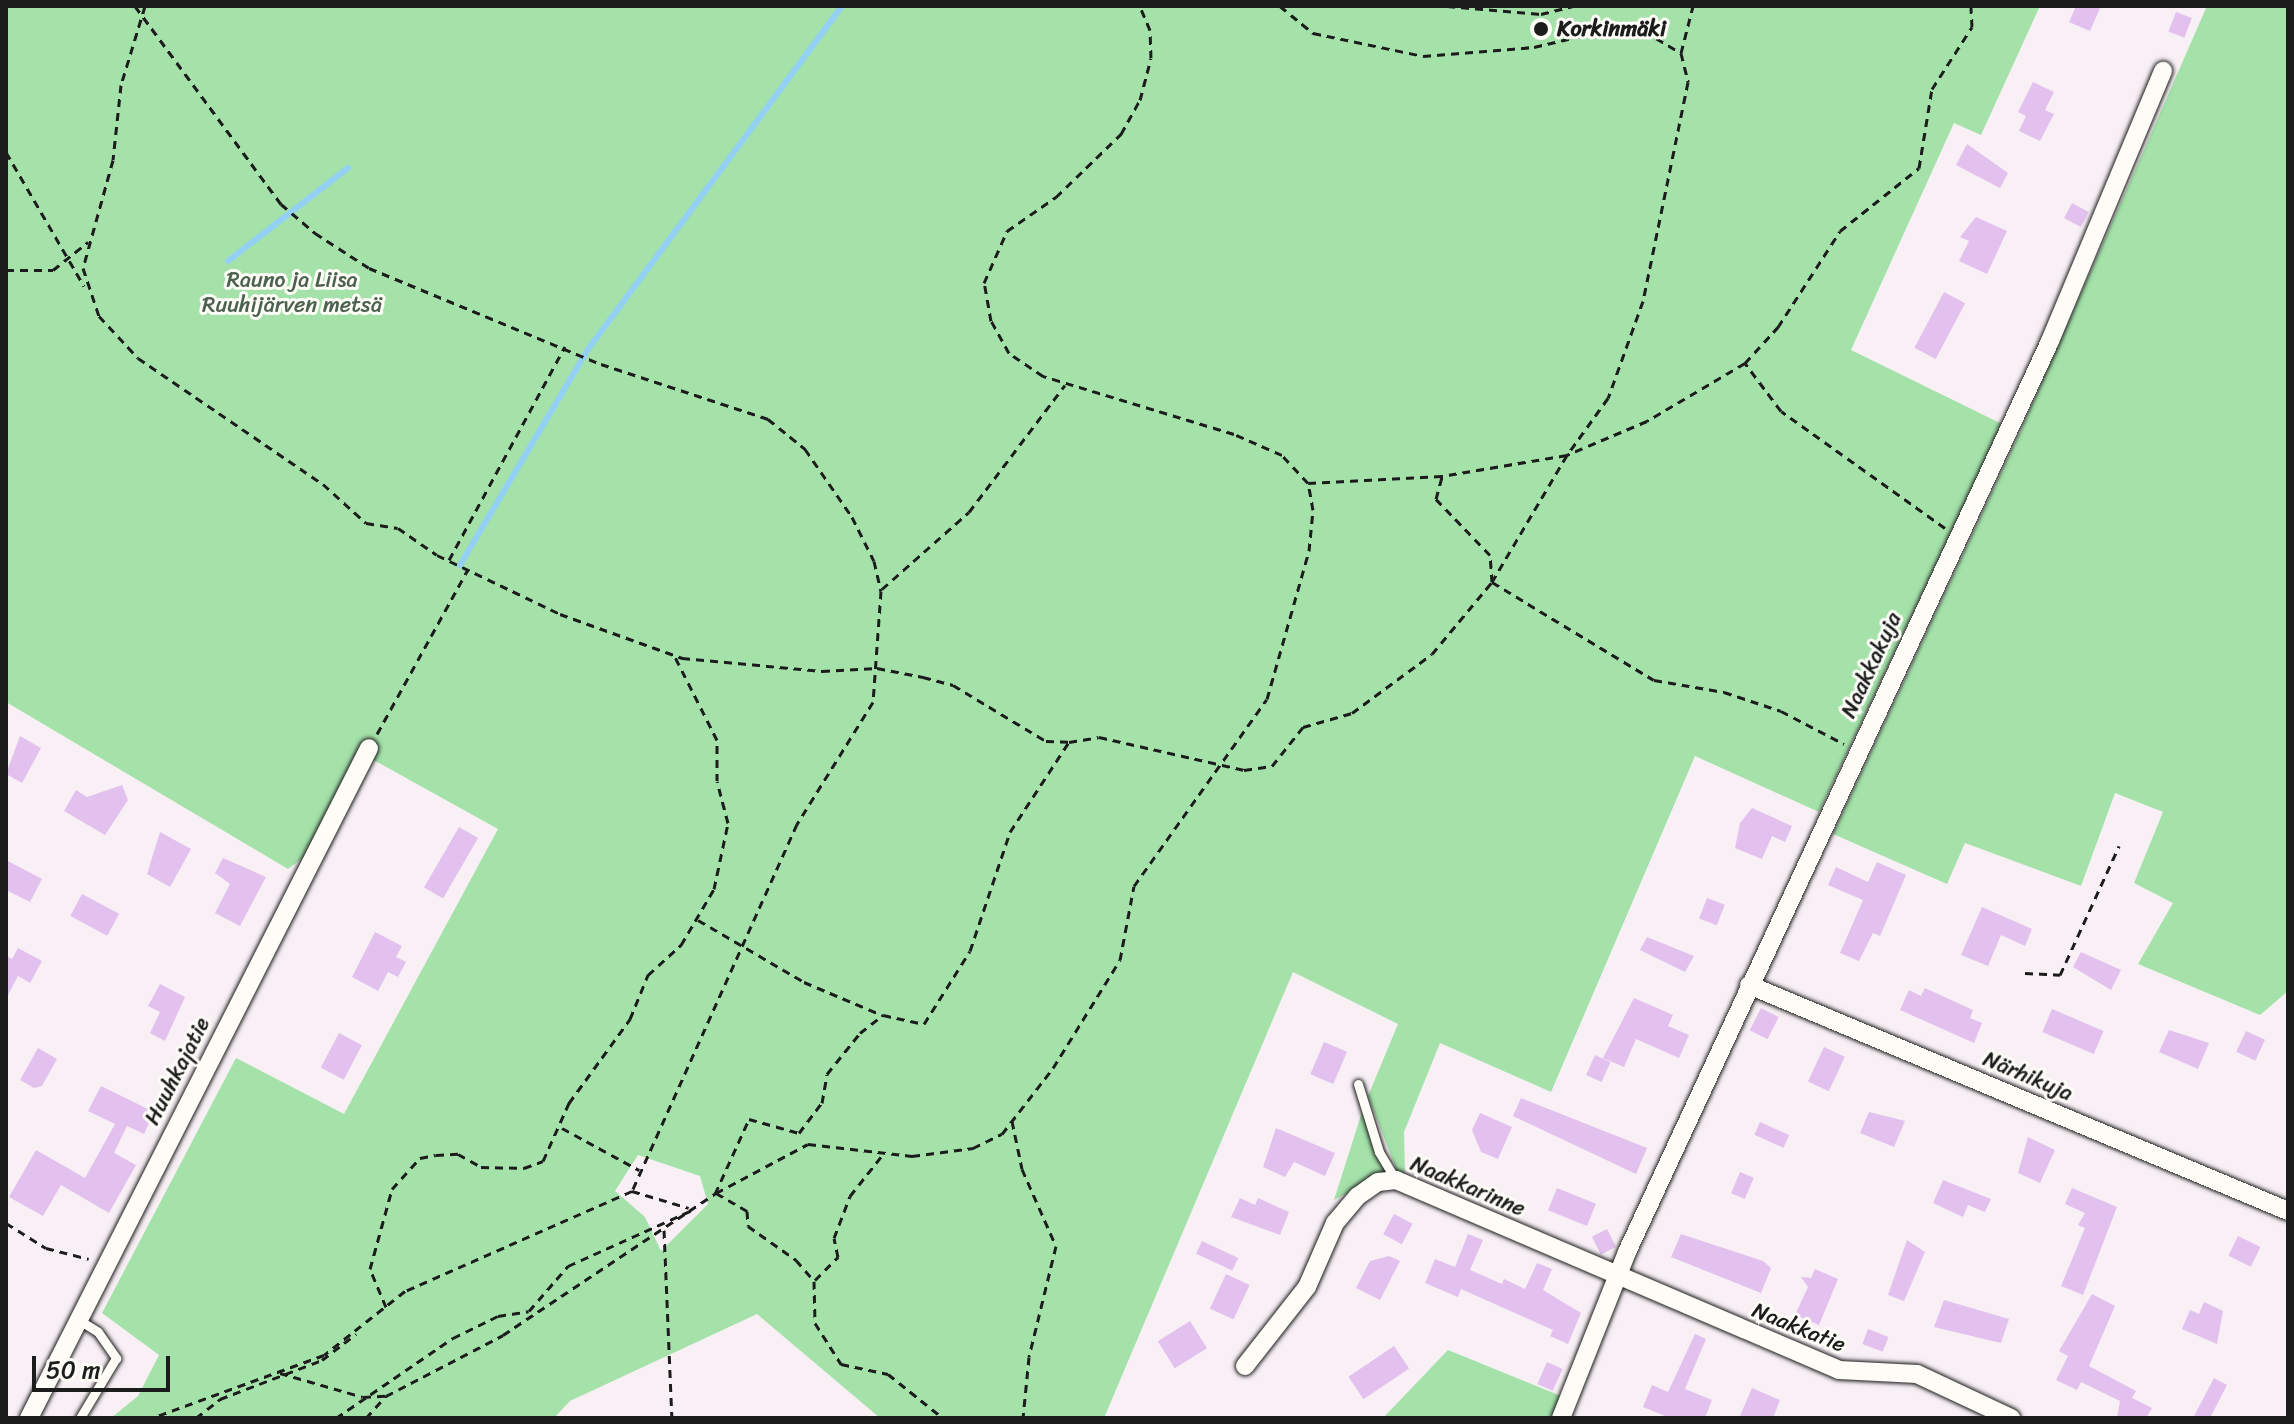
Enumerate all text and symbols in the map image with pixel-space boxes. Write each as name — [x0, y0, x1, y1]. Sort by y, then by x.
place label: Korkinmäki — [1557, 16, 1666, 42]
marker: Korkinmäki — [1532, 20, 1550, 38]
park label: Rauno ja Liisa Ruuhijärven metsä — [203, 266, 381, 318]
street label: Naakkakuja — [1835, 608, 1907, 722]
street label: Huuhkajatie — [139, 1013, 215, 1129]
street label: Närhikuja — [1979, 1045, 2077, 1107]
street label: Naakkarinne — [1407, 1150, 1529, 1222]
street label: Naakkatie — [1749, 1296, 1849, 1358]
scale bar — [36, 1340, 174, 1390]
text: 50 m — [46, 1349, 101, 1391]

